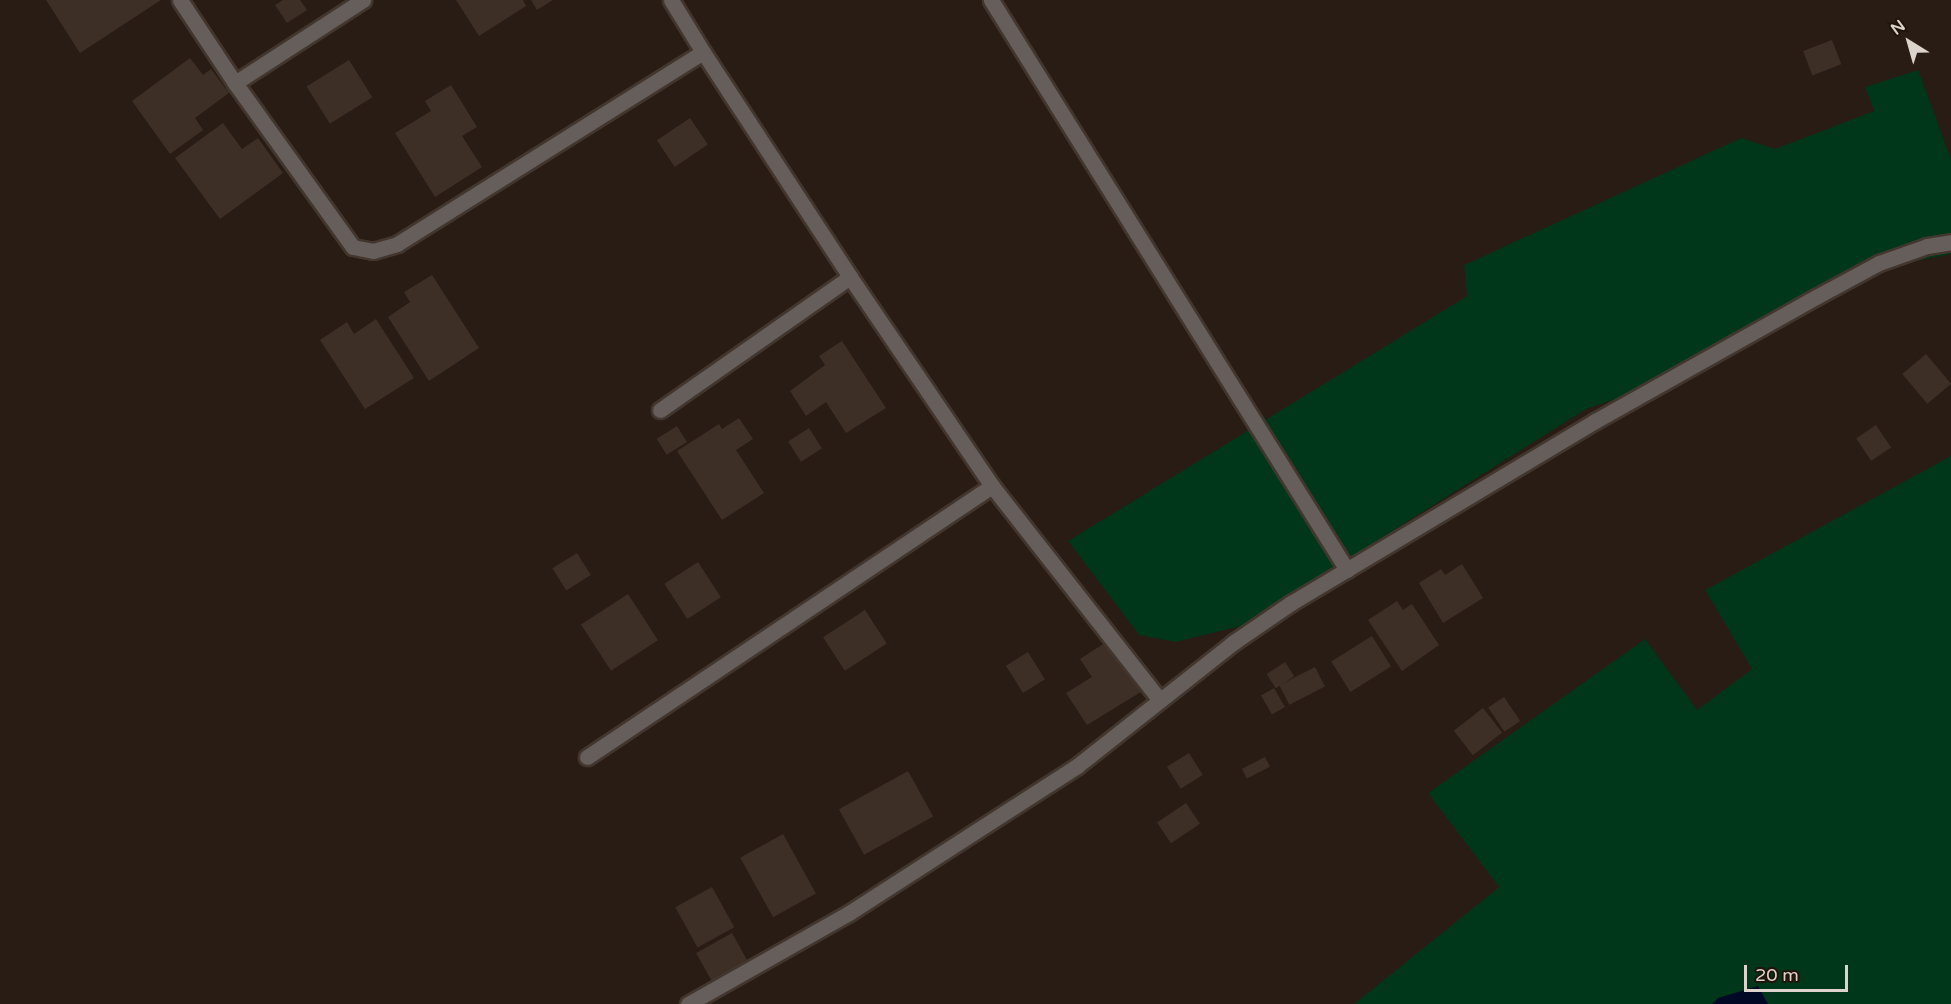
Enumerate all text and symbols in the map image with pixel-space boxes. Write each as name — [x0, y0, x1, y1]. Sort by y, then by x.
north arrow — [1879, 12, 1939, 72]
text: N — [1887, 16, 1909, 39]
scale bar — [1747, 953, 1850, 991]
text: 20 m — [1755, 964, 1799, 986]

